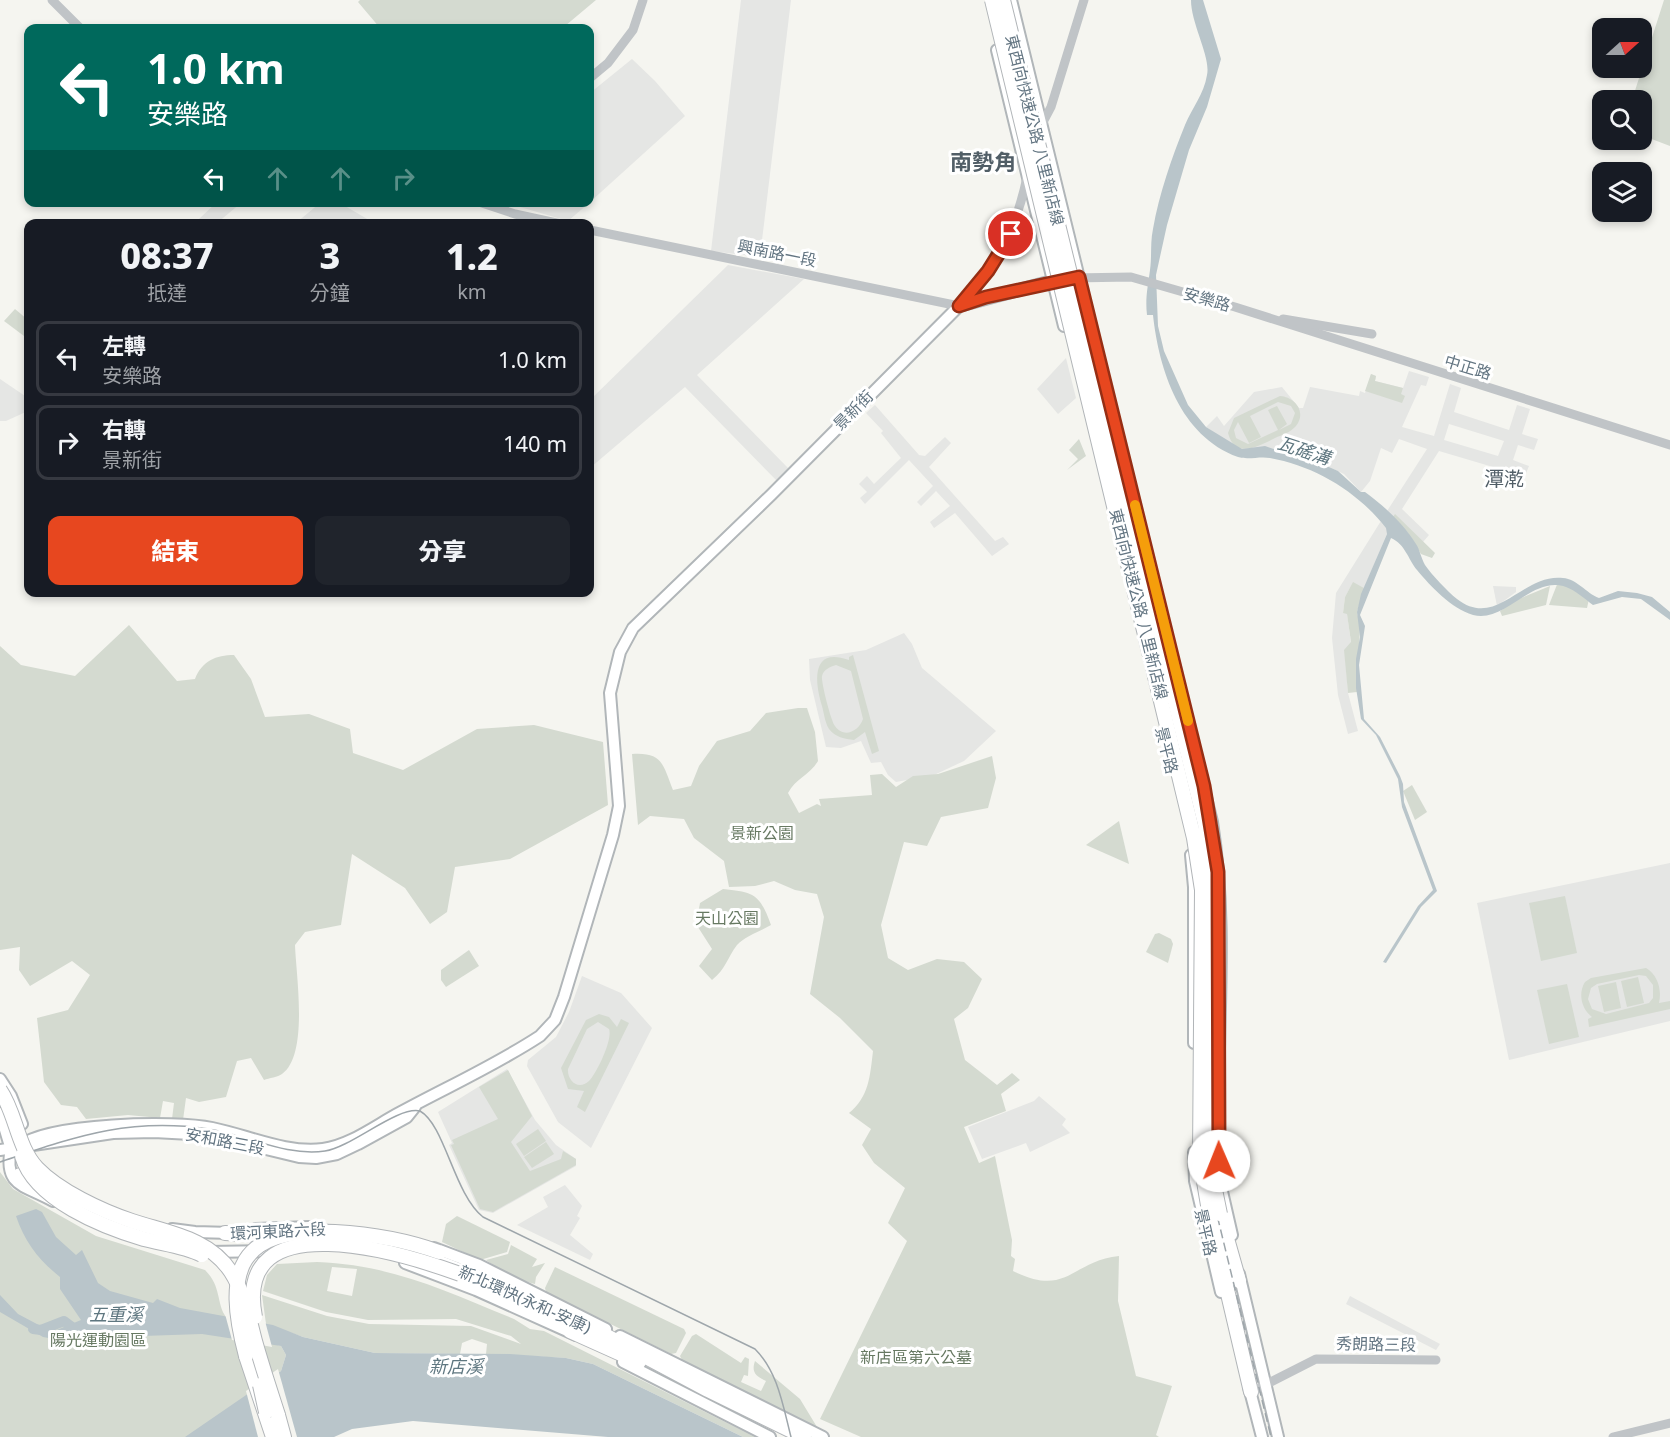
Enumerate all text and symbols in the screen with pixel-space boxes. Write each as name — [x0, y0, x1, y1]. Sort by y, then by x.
north arrow — [1592, 18, 1652, 78]
map controls — [1592, 18, 1652, 222]
street label: 東西向快速公路 八里新店線 — [1001, 32, 1069, 228]
text: 1.0 km — [147, 39, 285, 96]
icon: left — [48, 48, 126, 126]
button: search — [1592, 90, 1652, 150]
text: 安樂路 — [147, 95, 228, 132]
district label: 南勢角 — [950, 146, 1016, 176]
icon: left — [198, 162, 231, 195]
icon: ahead — [261, 162, 294, 195]
icon: ahead — [324, 162, 357, 195]
icon: right — [387, 162, 420, 195]
button: layers — [1592, 162, 1652, 222]
pin — [985, 208, 1036, 259]
icon: arrive — [994, 217, 1027, 250]
text: 08:37 — [120, 231, 214, 280]
text: 3 — [319, 231, 340, 280]
text: 1.2 — [446, 232, 498, 281]
street label: 興南路一段 — [736, 235, 818, 271]
text: km — [457, 278, 487, 305]
text: 抵達 — [147, 279, 187, 306]
text: 分鐘 — [310, 279, 350, 306]
street label: 安樂路 — [1181, 282, 1233, 316]
text: 左轉 — [102, 330, 146, 360]
icon: left — [51, 342, 84, 375]
text: 1.0 km — [498, 344, 567, 374]
street label: 中正路 — [1442, 349, 1494, 385]
text: 安樂路 — [102, 362, 162, 389]
street label: 景新街 — [828, 385, 878, 435]
text: 右轉 — [102, 414, 146, 444]
icon: right — [51, 426, 84, 459]
text: 140 m — [503, 428, 567, 458]
water label: 瓦磘溝 — [1275, 430, 1337, 471]
text: 景新街 — [102, 446, 162, 473]
district label: 潭漧 — [1484, 465, 1524, 492]
street label: 東西向快速公路 八里新店線 — [1105, 506, 1173, 702]
button: 結束 — [48, 516, 303, 585]
button: 分享 — [315, 516, 570, 585]
street label: 景平路 — [1151, 724, 1183, 776]
park label: 景新公園 — [730, 822, 794, 844]
park label: 天山公園 — [695, 907, 759, 929]
street label: 安和路三段 — [184, 1123, 266, 1159]
position arrow — [1187, 1129, 1251, 1193]
street label: 景平路 — [1190, 1206, 1222, 1258]
street label: 環河東路六段 — [229, 1218, 327, 1244]
street label: 新北環快(永和-安康) — [455, 1260, 595, 1338]
water label: 五重溪 — [89, 1302, 146, 1326]
park label: 陽光運動園區 — [50, 1329, 146, 1351]
street label: 秀朗路三段 — [1336, 1332, 1416, 1356]
park label: 新店區第六公墓 — [860, 1346, 972, 1368]
water label: 新店溪 — [429, 1354, 486, 1378]

